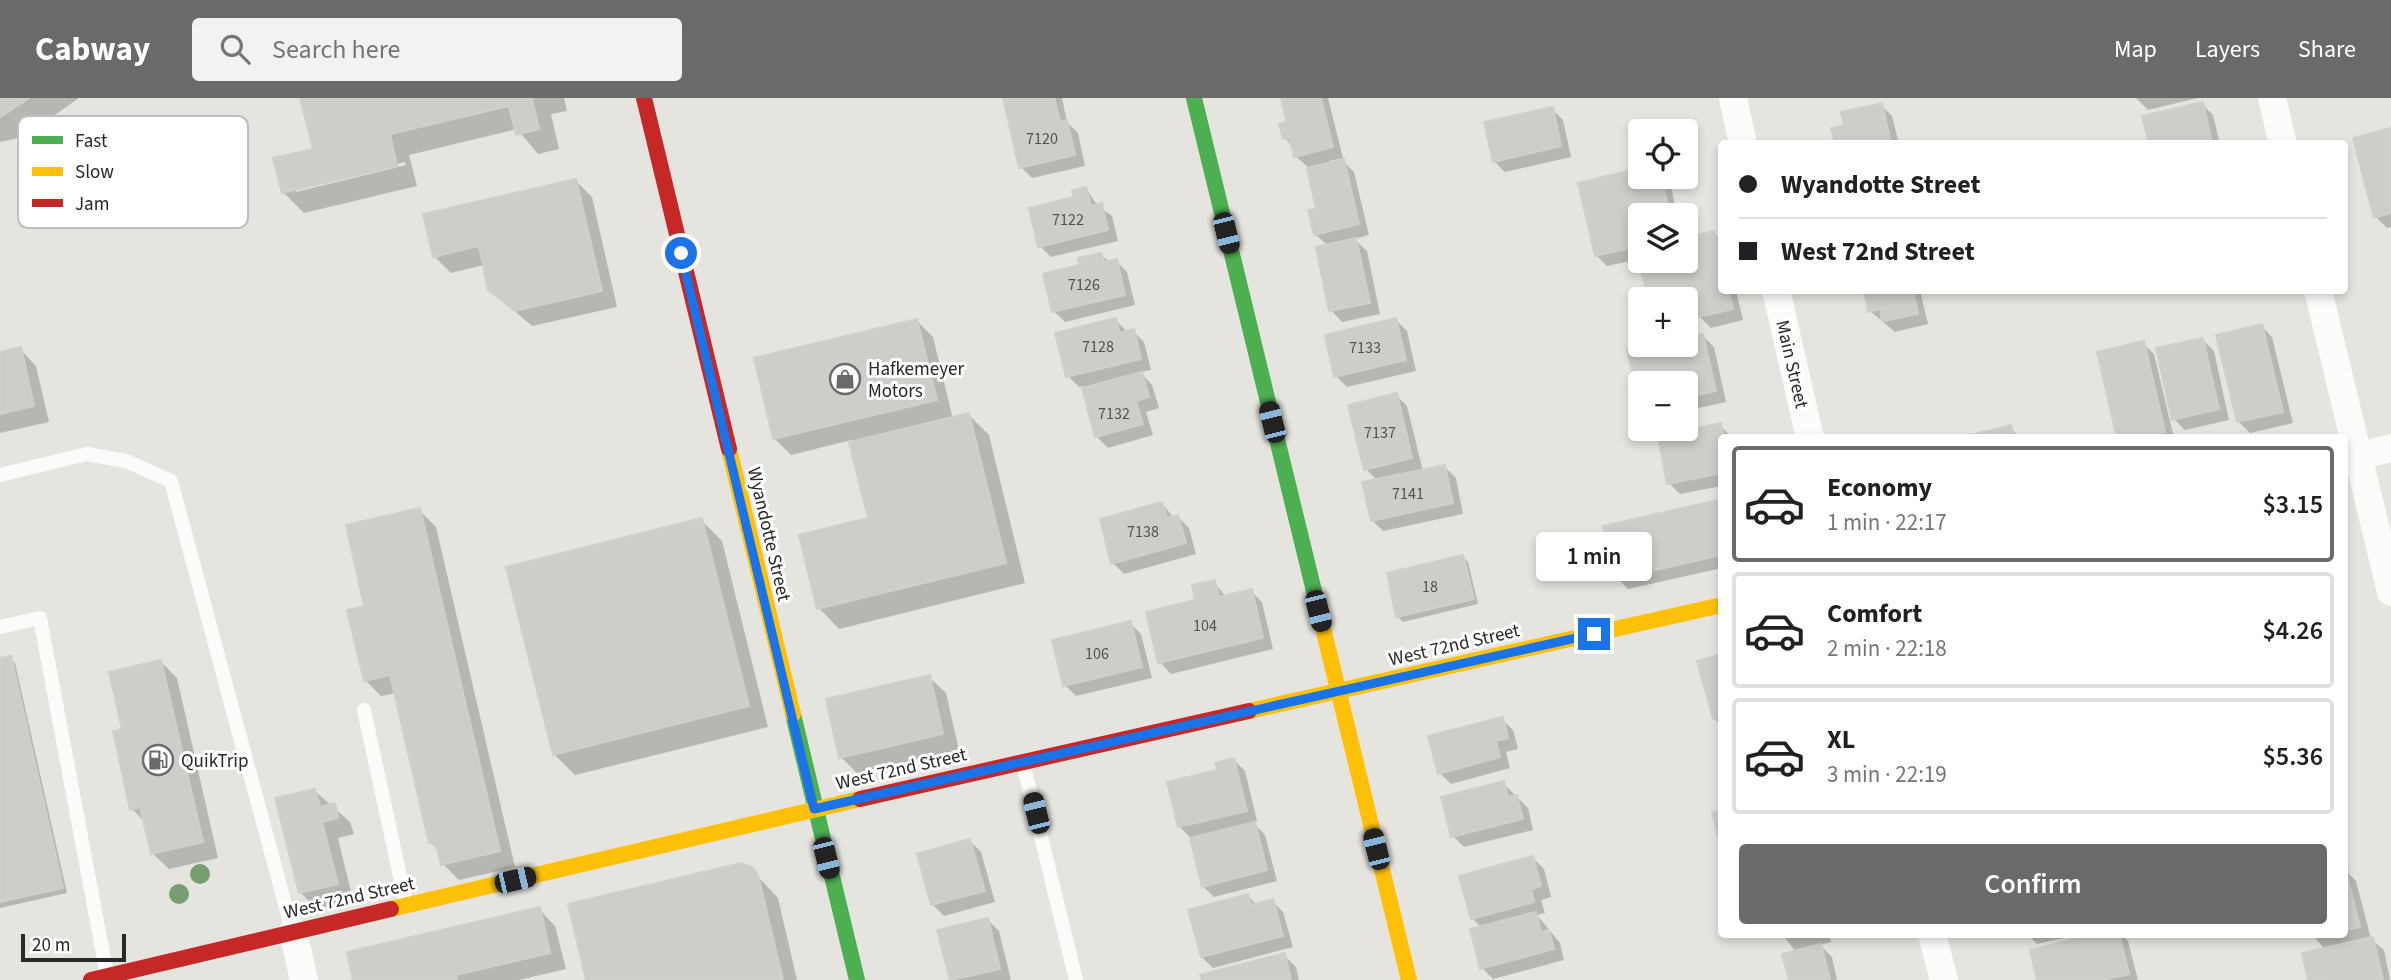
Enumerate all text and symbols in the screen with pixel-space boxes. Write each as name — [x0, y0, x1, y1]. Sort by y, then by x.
search box — [192, 18, 682, 81]
text: Cabway — [35, 26, 150, 73]
icon: search — [216, 30, 254, 68]
text: Search here — [272, 31, 400, 68]
text: Map — [2114, 32, 2157, 67]
text: Layers — [2195, 32, 2260, 67]
text: Share — [2298, 32, 2356, 67]
legend — [18, 116, 248, 228]
map controls — [1628, 119, 1698, 441]
button: locate — [1628, 119, 1698, 189]
text: Fast — [75, 128, 108, 155]
house number: 7120 — [1026, 128, 1058, 150]
text: Slow — [75, 159, 114, 186]
text: Wyandotte Street — [1781, 166, 1980, 203]
text: Jam — [75, 191, 109, 218]
button: layers — [1628, 203, 1698, 273]
house number: 7122 — [1052, 209, 1084, 231]
car — [1211, 210, 1242, 256]
text: West 72nd Street — [1781, 233, 1975, 270]
route start — [665, 237, 697, 269]
house number: 7126 — [1068, 274, 1100, 296]
button: + — [1628, 287, 1698, 357]
street label: Main Street — [1768, 318, 1815, 412]
house number: 7128 — [1082, 336, 1114, 358]
house number: 7133 — [1349, 337, 1381, 359]
place label: Hafkemeyer Motors — [868, 356, 964, 405]
shop icon: Hafkemeyer Motors — [828, 362, 862, 396]
button: − — [1628, 371, 1698, 441]
car — [1257, 399, 1288, 445]
house number: 7132 — [1098, 403, 1130, 425]
house number: 7137 — [1364, 422, 1396, 444]
street label: Wyandotte Street — [740, 465, 797, 605]
text: Economy — [1827, 469, 1932, 506]
icon: car — [1743, 473, 1806, 536]
house number: 7141 — [1392, 483, 1424, 505]
text: $3.15 — [2262, 486, 2323, 523]
text: 1 min · 22:17 — [1827, 506, 1947, 539]
house number: 7138 — [1127, 521, 1159, 543]
callout: 1 min — [1536, 532, 1652, 582]
text: 1 min — [1567, 540, 1621, 573]
house number: 18 — [1422, 576, 1438, 598]
car — [1303, 588, 1334, 634]
text: Comfort — [1827, 595, 1922, 632]
icon: car — [1743, 599, 1806, 662]
text: $4.26 — [2262, 612, 2323, 649]
house number: 104 — [1193, 615, 1217, 637]
street label: West 72nd Street — [1386, 617, 1523, 674]
route end — [1578, 618, 1610, 650]
text: 2 min · 22:18 — [1827, 632, 1947, 665]
house number: 106 — [1085, 643, 1109, 665]
text: XL — [1827, 721, 1855, 758]
icon: car — [1743, 725, 1806, 788]
text: $5.36 — [2262, 738, 2323, 775]
street label: West 72nd Street — [833, 741, 970, 798]
fuel station icon: QuikTrip — [141, 743, 175, 777]
place label: QuikTrip — [181, 748, 249, 775]
text: 3 min · 22:19 — [1827, 758, 1947, 791]
car — [1021, 790, 1052, 836]
car — [1361, 826, 1392, 872]
car — [811, 835, 842, 881]
button: Confirm — [1739, 844, 2327, 924]
car — [493, 865, 538, 895]
street label: West 72nd Street — [281, 870, 418, 927]
scale bar — [21, 931, 126, 963]
text: 20 m — [32, 932, 70, 959]

